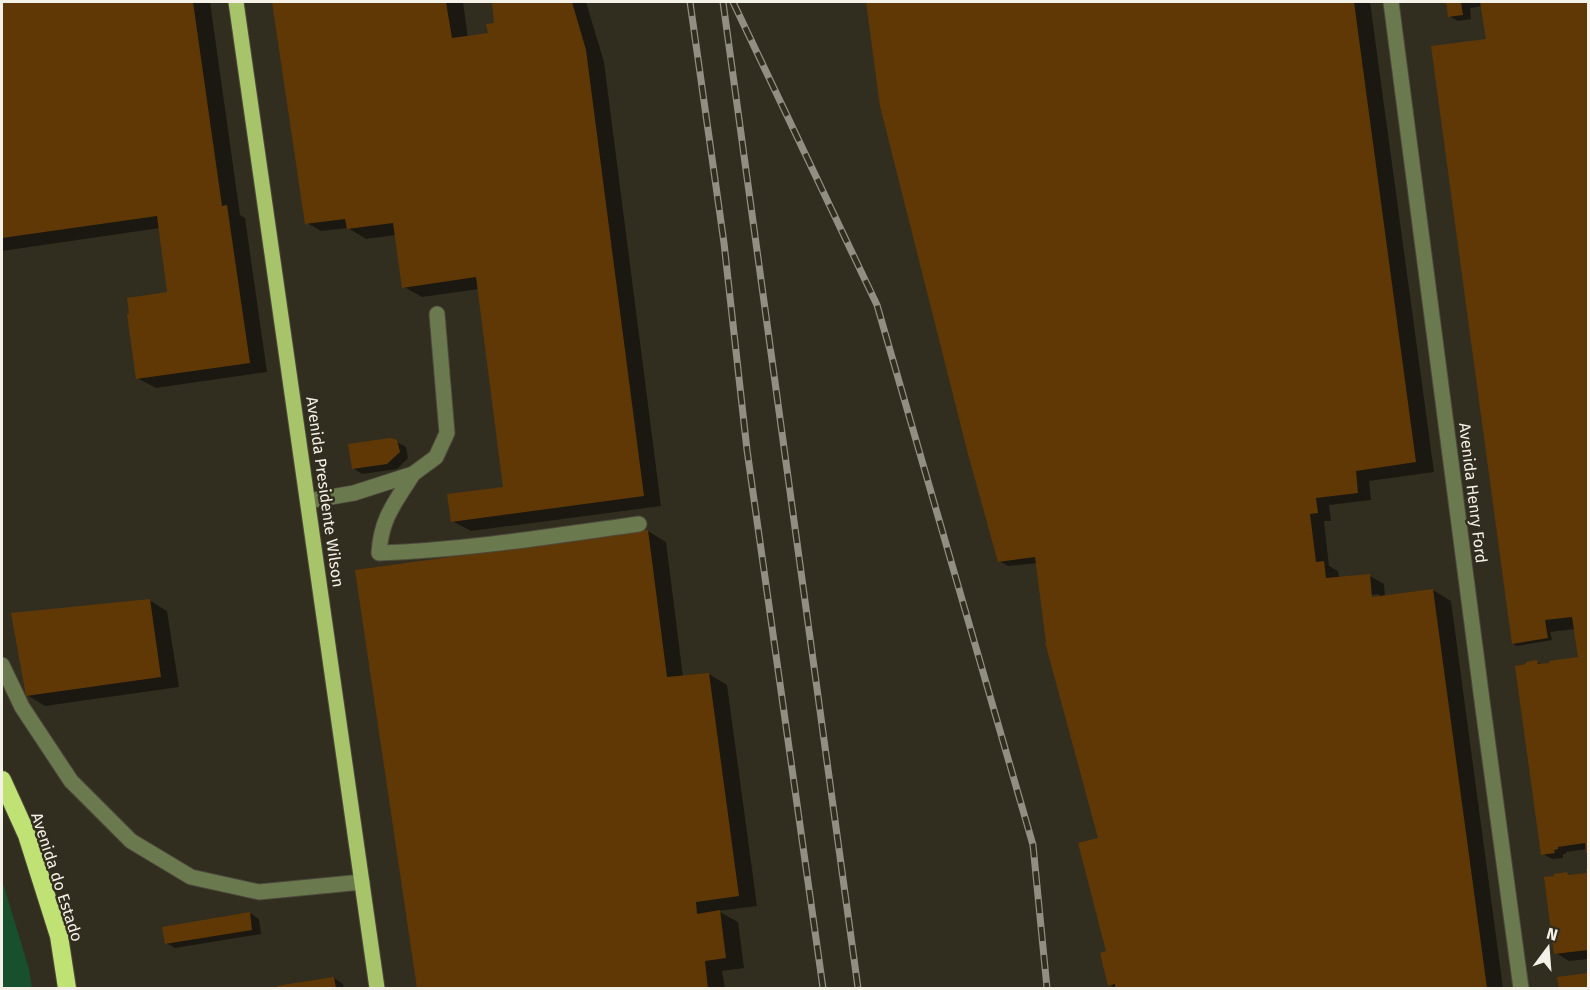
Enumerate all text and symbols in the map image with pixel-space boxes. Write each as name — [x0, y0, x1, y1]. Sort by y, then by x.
street label: Avenida Presidente Wilson — [302, 395, 348, 589]
street label: Avenida Henry Ford — [1455, 422, 1491, 564]
street label: Avenida do Estado — [27, 810, 87, 944]
north arrow — [1518, 918, 1578, 978]
text: N — [1544, 923, 1560, 945]

